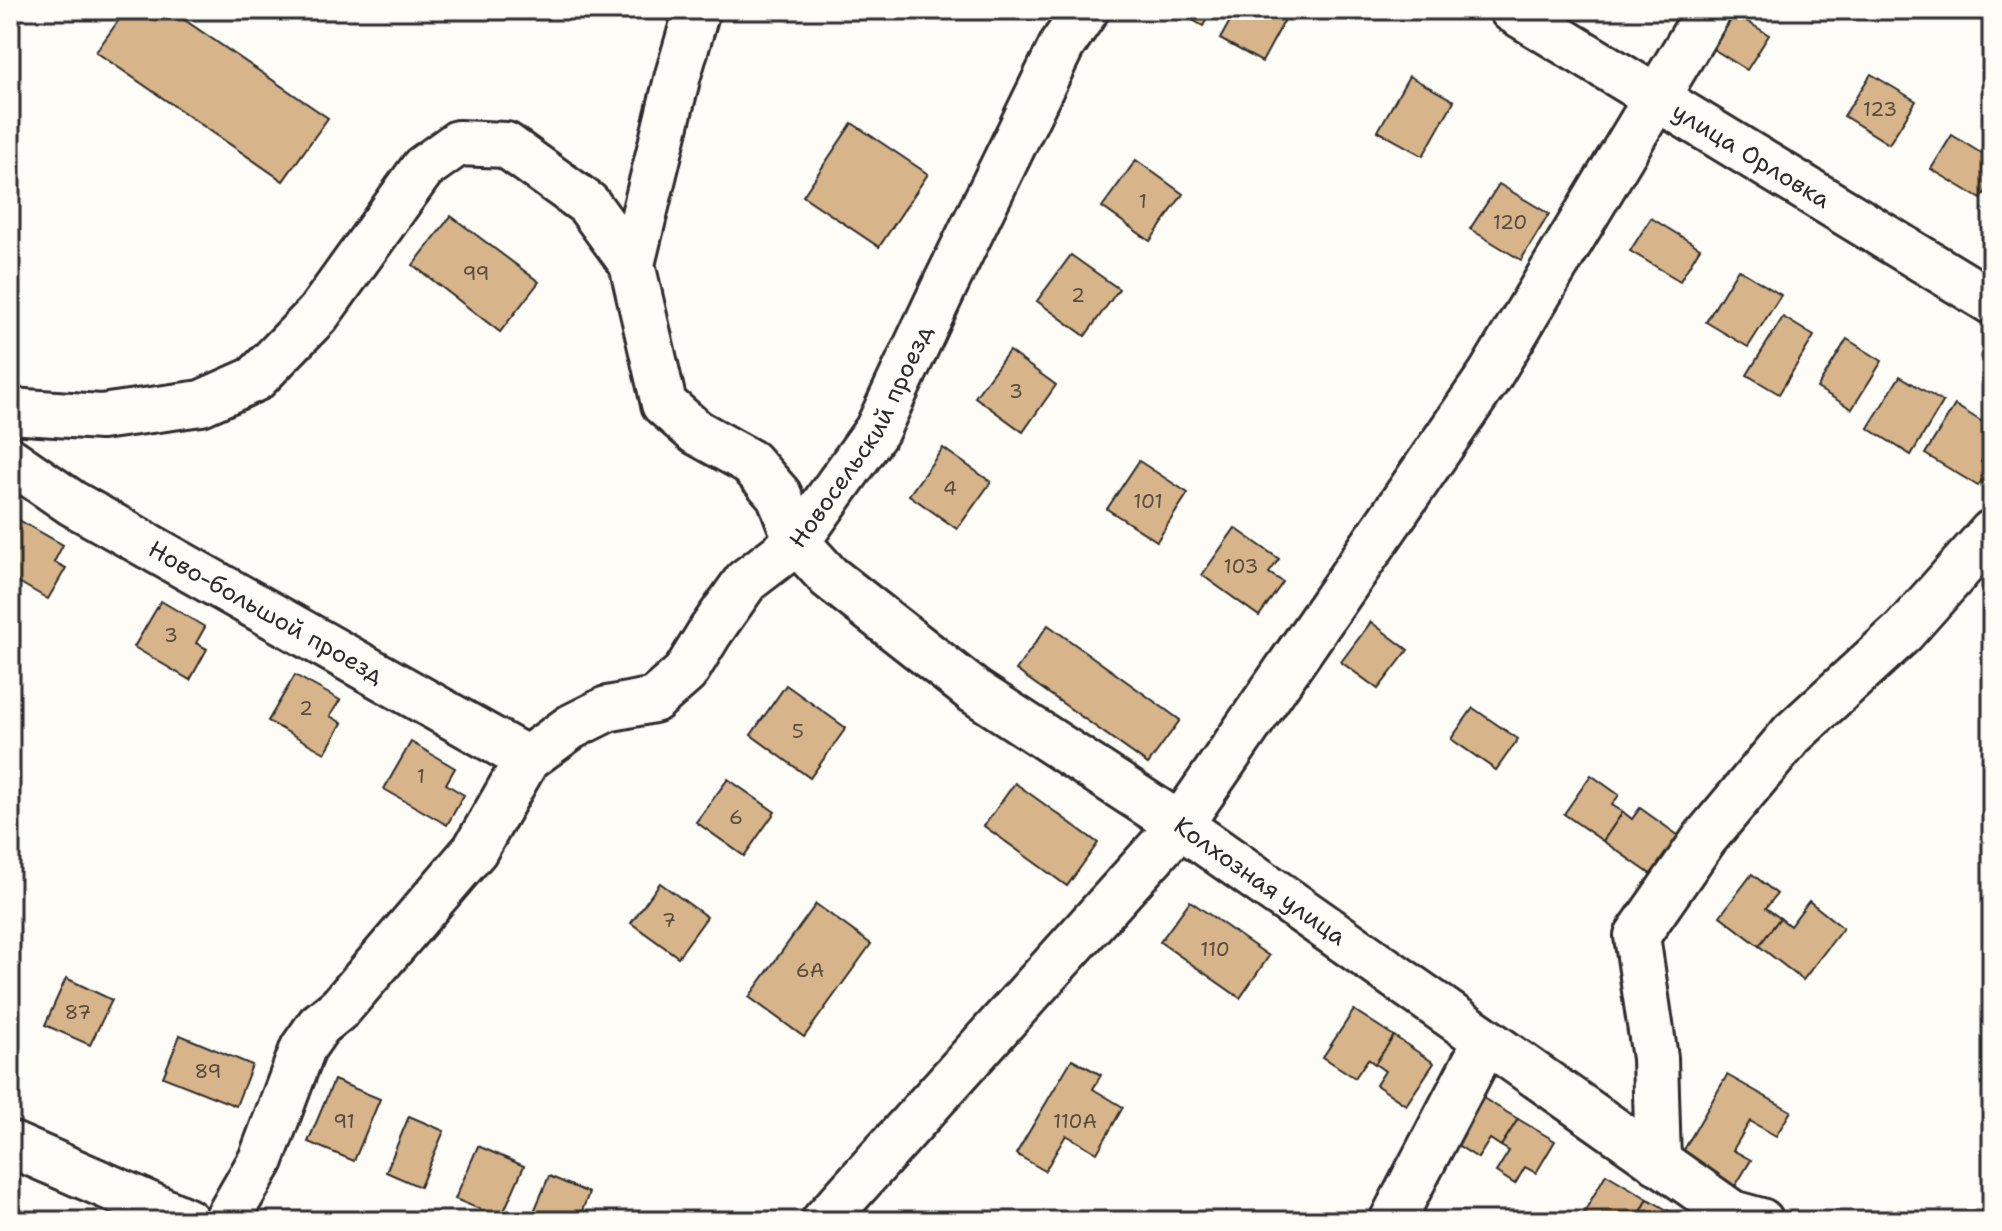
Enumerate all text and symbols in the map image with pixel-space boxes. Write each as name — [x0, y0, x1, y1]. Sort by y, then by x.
street label: улица Орловка — [1666, 95, 1836, 216]
house number: 123 — [1863, 96, 1897, 122]
house number: 1 — [1139, 188, 1147, 214]
house number: 120 — [1493, 209, 1527, 235]
house number: 99 — [462, 260, 490, 286]
house number: 2 — [1071, 282, 1085, 308]
street label: Новосельский проезд — [782, 320, 940, 554]
house number: 3 — [1009, 378, 1023, 404]
house number: 4 — [943, 475, 957, 501]
house number: 101 — [1133, 488, 1163, 514]
street label: Ново-большой проезд — [143, 533, 389, 691]
house number: 103 — [1224, 553, 1258, 579]
house number: 3 — [164, 622, 178, 648]
house number: 2 — [299, 695, 313, 721]
house number: 5 — [792, 718, 804, 744]
house number: 1 — [417, 763, 425, 789]
house number: 6 — [729, 804, 743, 830]
street label: Колхозная улица — [1168, 810, 1353, 953]
house number: 7 — [662, 907, 676, 933]
house number: 110 — [1200, 936, 1230, 962]
house number: 6А — [796, 957, 824, 983]
house number: 87 — [65, 999, 91, 1025]
house number: 89 — [195, 1058, 222, 1084]
house number: 91 — [333, 1108, 355, 1134]
house number: 110А — [1053, 1108, 1097, 1134]

